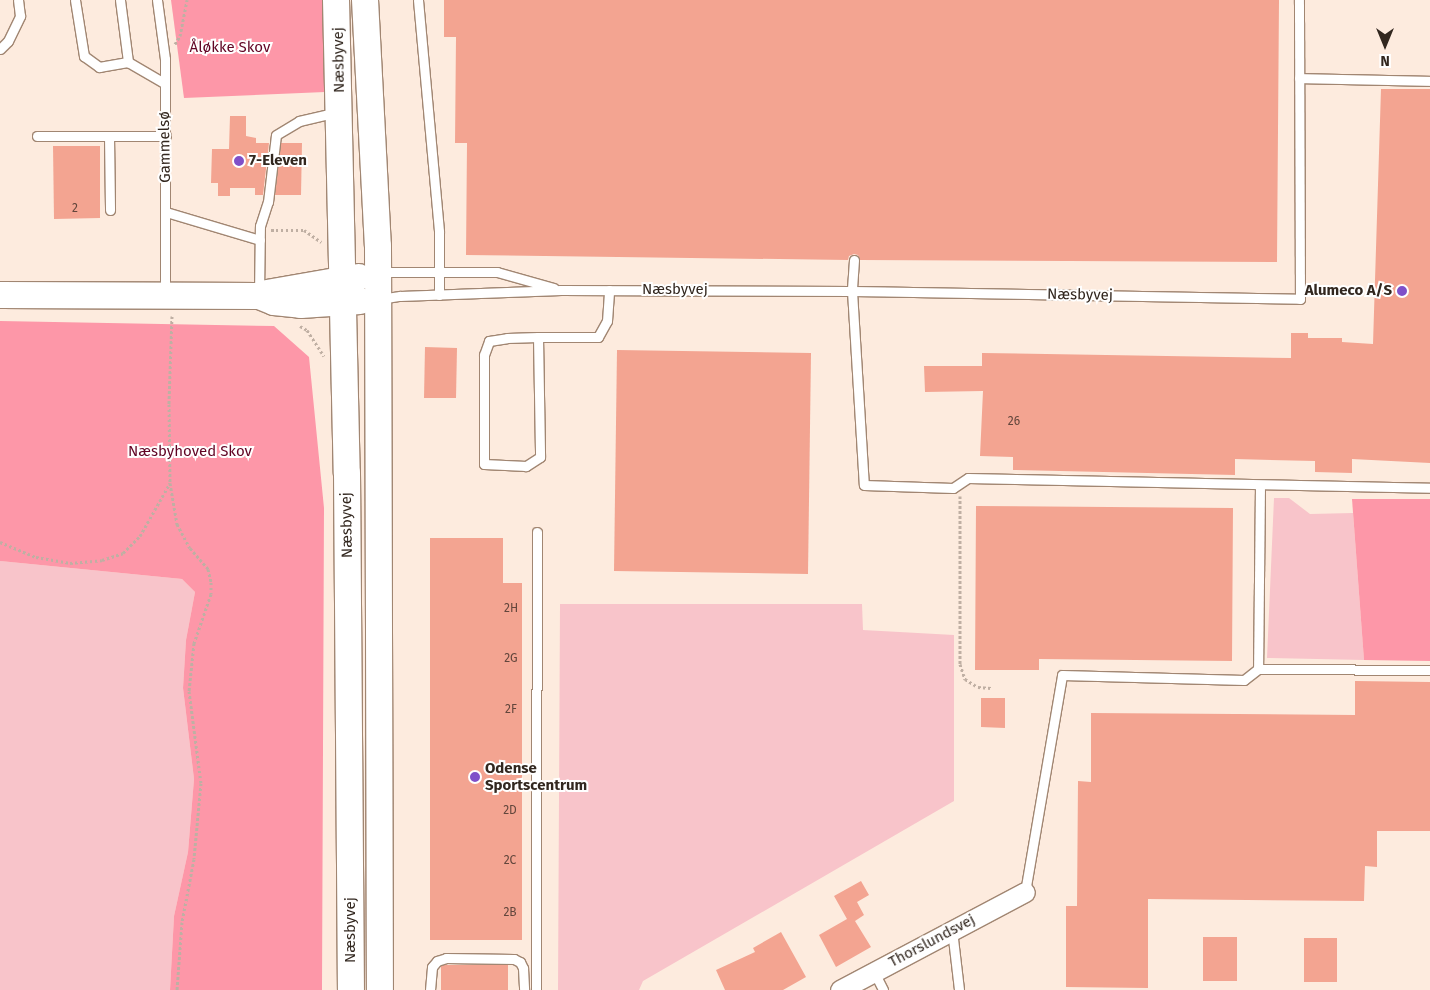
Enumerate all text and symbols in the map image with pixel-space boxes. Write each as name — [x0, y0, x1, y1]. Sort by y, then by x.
north arrow — [1360, 20, 1410, 70]
street label: Næsbyvej — [329, 27, 349, 93]
park label: Åløkke Skov — [190, 39, 270, 57]
text: N — [1380, 52, 1390, 69]
street label: Gammelsø — [155, 111, 175, 183]
place label: 7-Eleven — [249, 152, 307, 170]
marker: 7-Eleven — [233, 155, 245, 167]
house number: 2 — [72, 202, 78, 216]
street label: Næsbyvej — [642, 281, 708, 299]
place label: Alumeco A/S — [1305, 282, 1392, 300]
street label: Næsbyvej — [1047, 285, 1113, 305]
marker: Alumeco A/S — [1396, 285, 1408, 297]
house number: 26 — [1008, 415, 1020, 429]
park label: Næsbyhoved Skov — [128, 443, 252, 461]
street label: Næsbyvej — [337, 492, 357, 558]
house number: 2H — [504, 602, 518, 616]
house number: 2G — [504, 652, 518, 666]
house number: 2F — [505, 703, 517, 717]
place label: Odense Sportscentrum — [485, 759, 587, 794]
marker: Odense Sportscentrum — [469, 771, 481, 783]
house number: 2D — [503, 804, 517, 818]
house number: 2C — [504, 854, 516, 868]
street label: Næsbyvej — [342, 897, 360, 963]
house number: 2B — [503, 906, 517, 920]
street label: Thorslundsvej — [886, 911, 978, 971]

